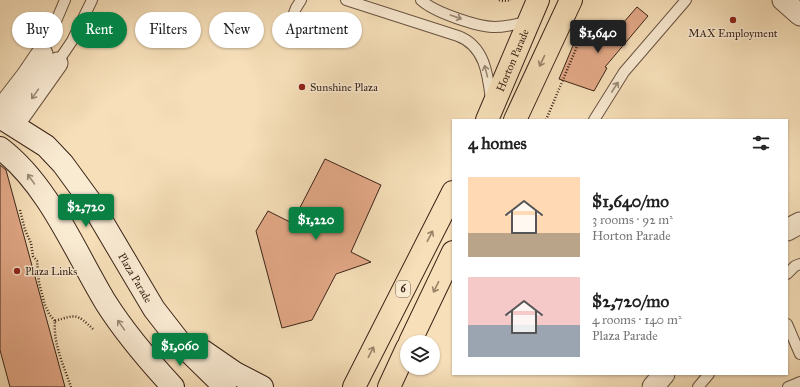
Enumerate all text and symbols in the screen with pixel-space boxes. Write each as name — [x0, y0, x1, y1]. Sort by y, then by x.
chip: Buy — [12, 12, 63, 48]
chip: Rent — [71, 12, 127, 48]
chip: Filters — [135, 12, 201, 48]
chip: New — [209, 12, 264, 48]
chip: Apartment — [272, 12, 362, 48]
one-way arrow — [449, 14, 462, 21]
marker: MAX Employment — [728, 15, 738, 25]
pin: $1,640 — [565, 20, 631, 54]
text: $1,640 — [579, 25, 617, 41]
street label: Horton Parade — [493, 27, 532, 93]
place label: MAX Employment — [688, 27, 778, 40]
one-way arrow — [538, 54, 545, 66]
one-way arrow — [482, 65, 490, 78]
place label: Sunshine Plaza — [310, 81, 378, 94]
one-way arrow — [611, 81, 619, 93]
marker: Sunshine Plaza — [297, 82, 307, 92]
one-way arrow — [31, 89, 39, 100]
icon: filters — [750, 132, 772, 154]
text: 4 homes — [468, 133, 527, 154]
one-way arrow — [26, 173, 35, 184]
text: $1,640/mo — [592, 191, 669, 212]
icon: home — [500, 193, 548, 241]
pin: $2,720 — [53, 194, 119, 228]
text: $2,720 — [67, 199, 105, 215]
pin: $1,220 — [283, 207, 349, 241]
text: $1,220 — [298, 212, 334, 228]
text: 3 rooms · 92 m² — [592, 212, 673, 228]
text: Horton Parade — [592, 228, 671, 244]
one-way arrow — [427, 231, 434, 243]
street label: Plaza Parade — [116, 250, 155, 305]
place label: Plaza Links — [25, 265, 77, 278]
marker: Plaza Links — [12, 266, 22, 276]
road number: 6 — [396, 281, 410, 297]
one-way arrow — [432, 281, 439, 293]
text: $2,720/mo — [592, 291, 669, 312]
icon: home — [500, 293, 548, 341]
text: 4 rooms · 140 m² — [592, 312, 682, 328]
one-way arrow — [117, 319, 125, 330]
text: Plaza Parade — [592, 328, 658, 344]
pin: $1,060 — [147, 333, 213, 367]
map controls — [400, 335, 440, 375]
button: layers — [400, 335, 440, 375]
text: $1,060 — [161, 338, 199, 354]
one-way arrow — [368, 346, 376, 358]

